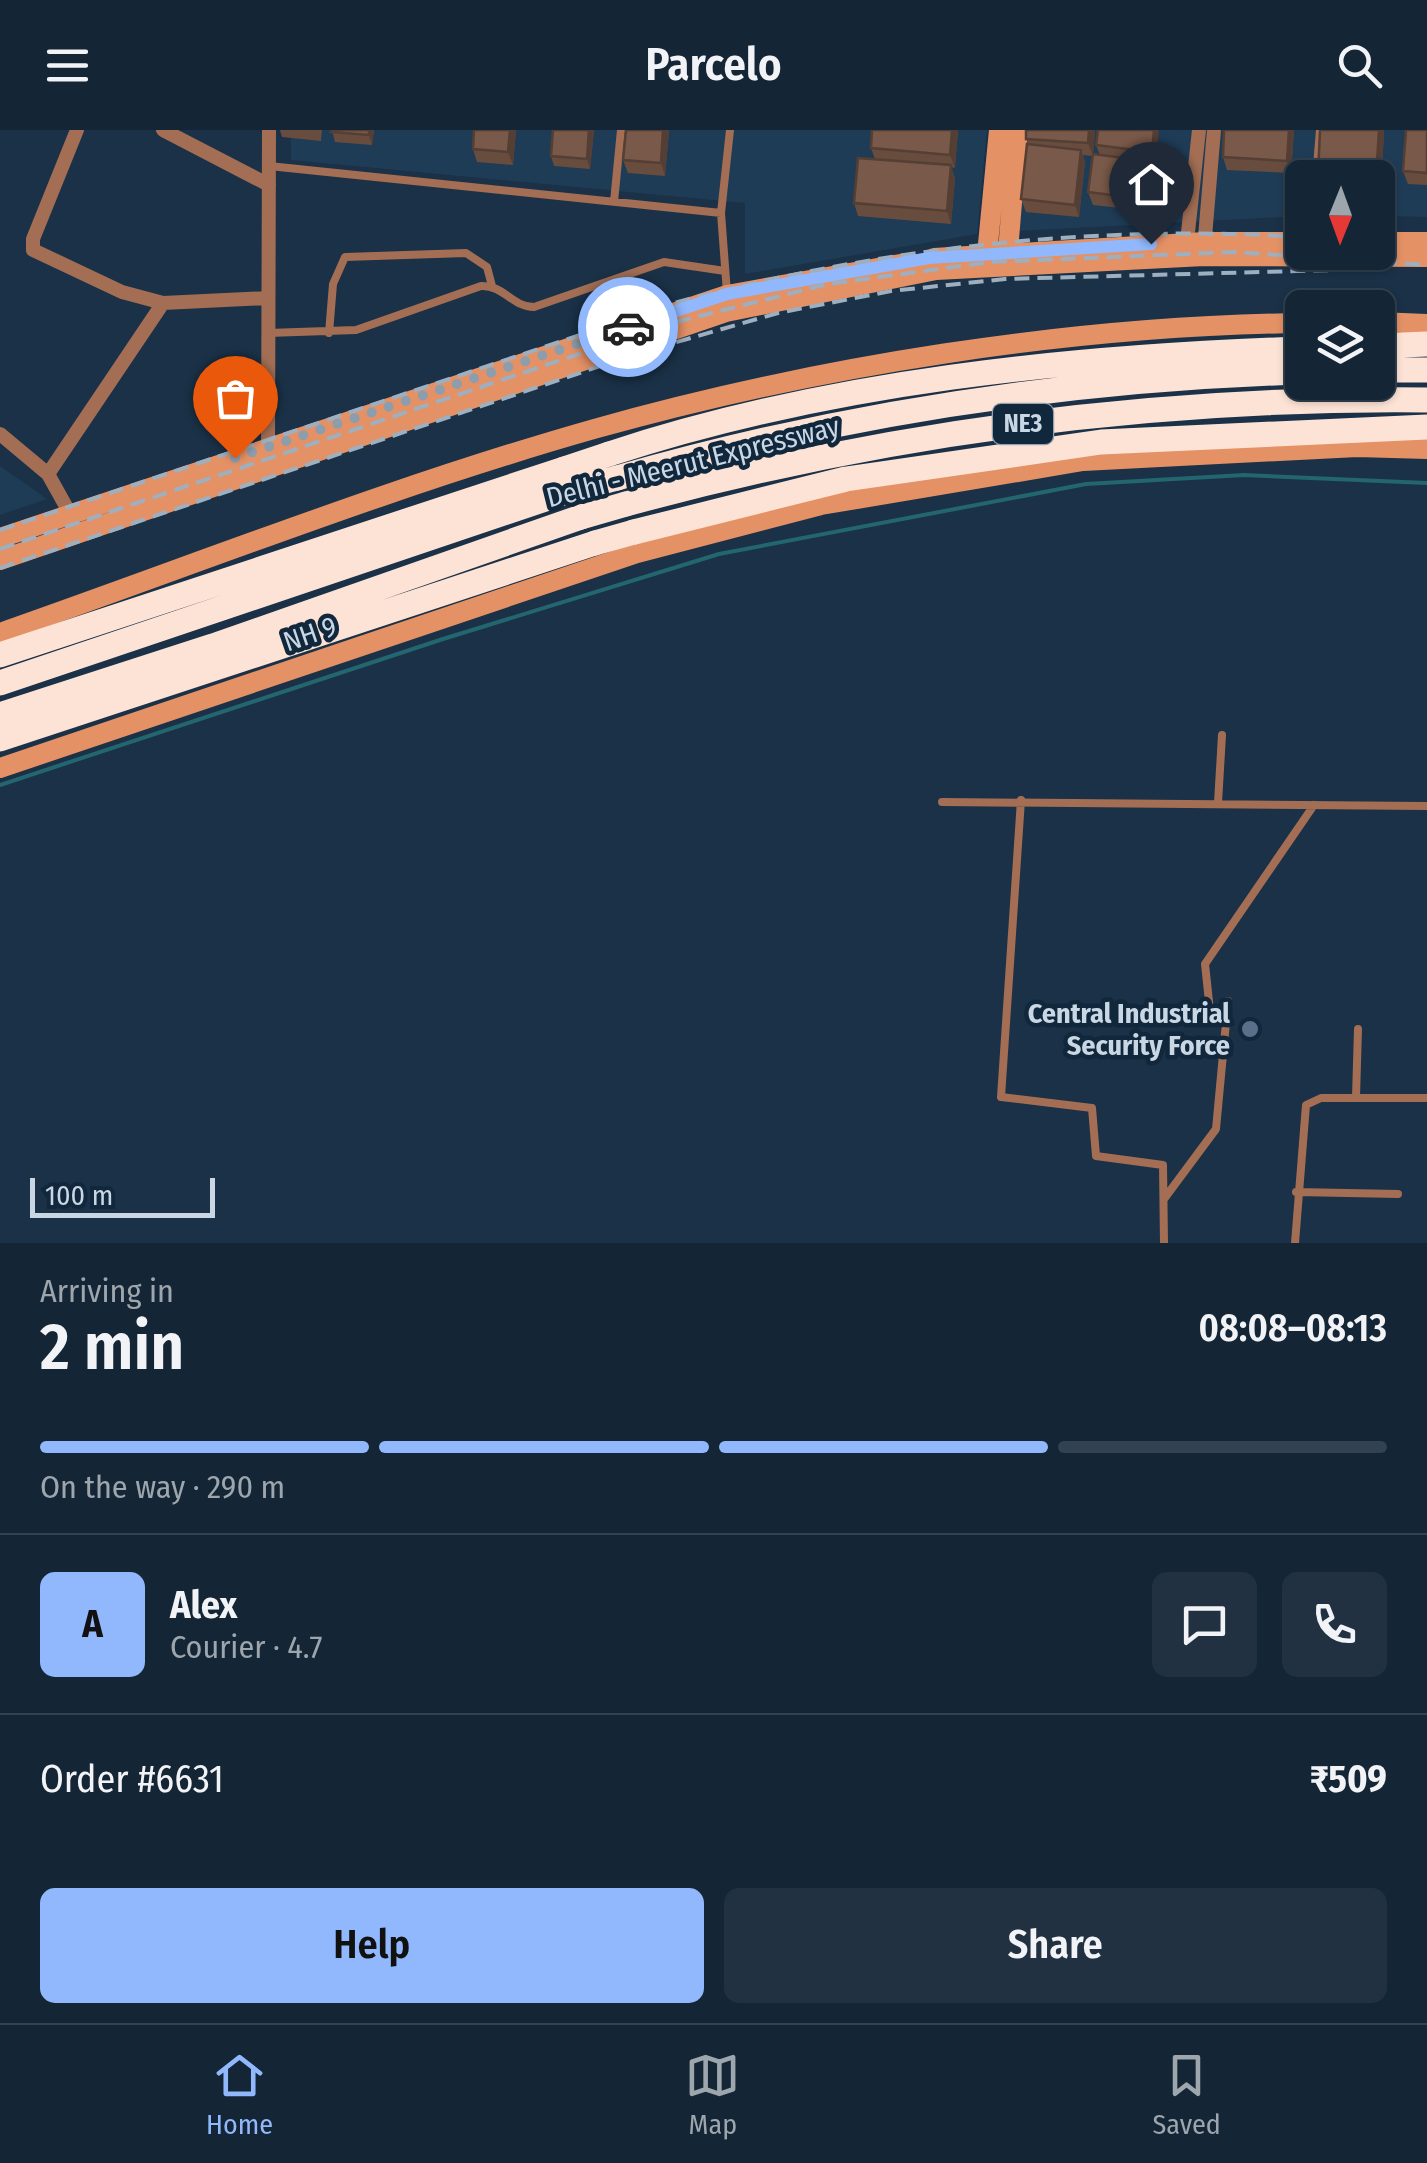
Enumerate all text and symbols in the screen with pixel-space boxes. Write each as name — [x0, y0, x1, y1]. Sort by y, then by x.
icon: menu — [40, 38, 95, 93]
text: Parcelo — [645, 38, 782, 92]
icon: search — [1332, 38, 1387, 93]
pin — [1109, 142, 1194, 245]
icon: home — [1124, 157, 1179, 212]
north arrow — [1285, 160, 1395, 270]
map controls — [1285, 160, 1395, 400]
courier — [578, 277, 678, 377]
button: layers — [1285, 290, 1395, 400]
icon: car — [601, 300, 656, 355]
pin — [193, 356, 278, 459]
icon: bag — [208, 371, 263, 426]
road number: NE3 — [993, 404, 1053, 444]
street label: Delhi - Meerut Expressway — [543, 409, 843, 514]
street label: NH 9 — [279, 610, 341, 658]
place label: Central Industrial Security Force — [1028, 997, 1230, 1062]
marker: Central Industrial Security Force — [1239, 1018, 1261, 1040]
scale bar — [30, 1173, 215, 1218]
text: 100 m — [45, 1179, 113, 1212]
text: Arriving in — [40, 1272, 174, 1310]
text: 08:08–08:13 — [1198, 1305, 1387, 1351]
text: 2 min — [40, 1308, 184, 1386]
text: On the way · 290 m — [40, 1468, 285, 1506]
button: chat — [1152, 1572, 1257, 1677]
button: phone — [1282, 1572, 1387, 1677]
text: Alex — [170, 1582, 237, 1628]
text: A — [82, 1601, 103, 1647]
text: Courier · 4.7 — [170, 1628, 322, 1666]
text: Order #6631 — [40, 1756, 224, 1802]
text: ₹509 — [1310, 1756, 1387, 1802]
button: Help — [40, 1888, 704, 2003]
button: Share — [724, 1888, 1387, 2003]
tab: Home — [206, 2048, 273, 2141]
tab: Map — [685, 2048, 740, 2141]
tab: Saved — [1152, 2048, 1221, 2141]

